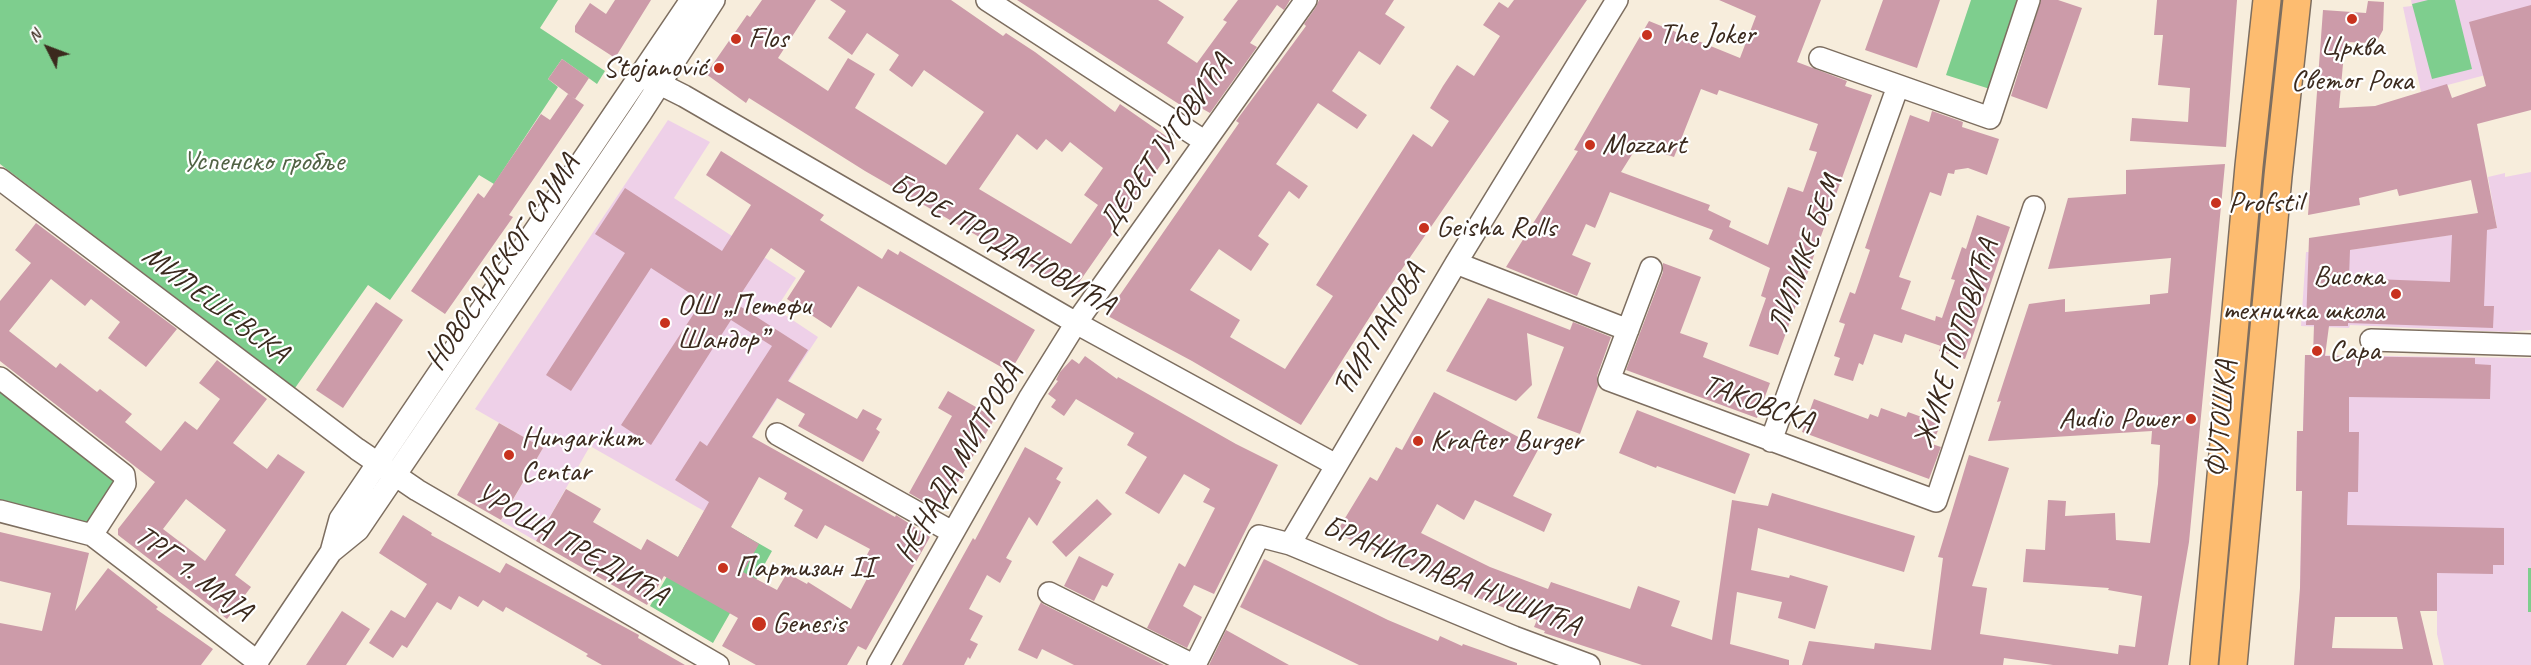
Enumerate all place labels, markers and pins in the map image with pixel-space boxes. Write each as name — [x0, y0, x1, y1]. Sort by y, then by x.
marker: Црква Светог Рока — [2345, 12, 2359, 26]
place label: The Joker — [1659, 17, 1755, 53]
place label: Flos — [748, 21, 788, 57]
marker: The Joker — [1640, 28, 1654, 42]
place label: Црква Светог Рока — [2291, 29, 2413, 100]
marker: Flos — [729, 32, 743, 46]
place label: Stojanović — [603, 50, 707, 86]
marker: Stojanović — [712, 61, 726, 75]
place label: Mozzart — [1602, 127, 1686, 163]
marker: Mozzart — [1583, 138, 1597, 152]
place label: Profstil — [2228, 185, 2303, 221]
marker: Profstil — [2209, 196, 2223, 210]
place label: Geisha Rolls — [1436, 210, 1556, 246]
marker: Geisha Rolls — [1417, 221, 1431, 235]
place label: Висока техничка школа — [2222, 259, 2384, 330]
marker: Висока техничка школа — [2389, 287, 2403, 301]
place label: ОШ „Петефи Шандор” — [677, 288, 810, 358]
marker: ОШ „Петефи Шандор” — [658, 316, 672, 330]
place label: Сара — [2329, 333, 2380, 369]
marker: Сара — [2310, 344, 2324, 358]
place label: Audio Power — [2059, 401, 2179, 437]
marker: Audio Power — [2184, 412, 2198, 426]
place label: Hungarikum Centar — [521, 420, 642, 490]
place label: Krafter Burger — [1430, 423, 1583, 459]
marker: Krafter Burger — [1411, 434, 1425, 448]
marker: Hungarikum Centar — [502, 448, 516, 462]
place label: Партизан II — [735, 550, 874, 586]
marker: Партизан II — [716, 561, 730, 575]
place label: Genesis — [772, 606, 846, 642]
marker: Genesis — [750, 615, 768, 633]

